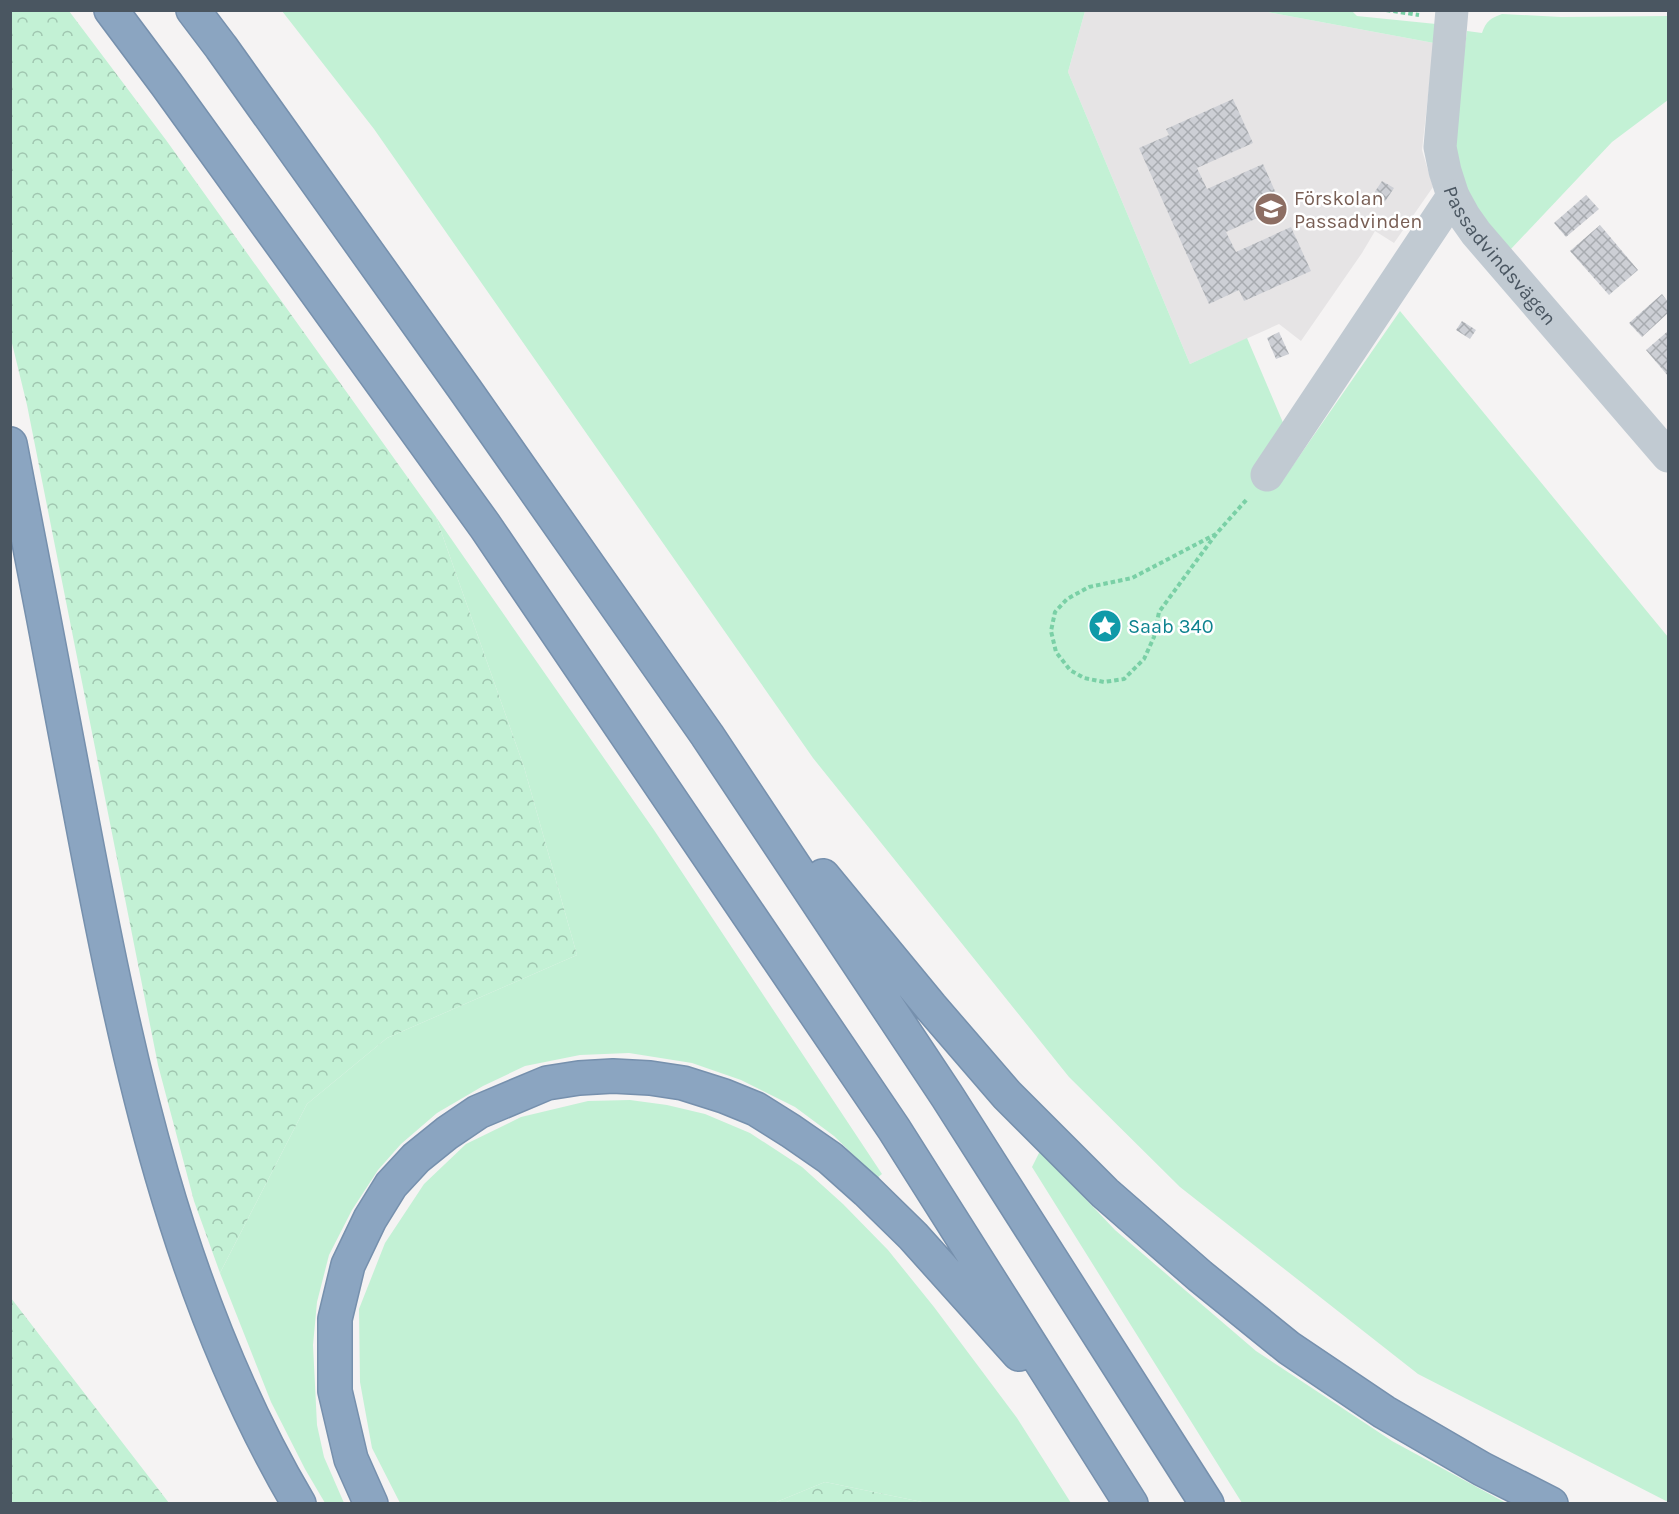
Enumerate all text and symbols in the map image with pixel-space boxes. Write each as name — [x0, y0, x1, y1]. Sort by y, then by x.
street label: Passadvindsvägen — [1439, 183, 1561, 330]
place label: Förskolan Passadvinden — [1294, 187, 1422, 233]
school or university icon: Förskolan Passadvinden — [1253, 191, 1289, 227]
place icon: Saab 340 — [1087, 608, 1123, 644]
place label: Saab 340 — [1128, 615, 1214, 638]

